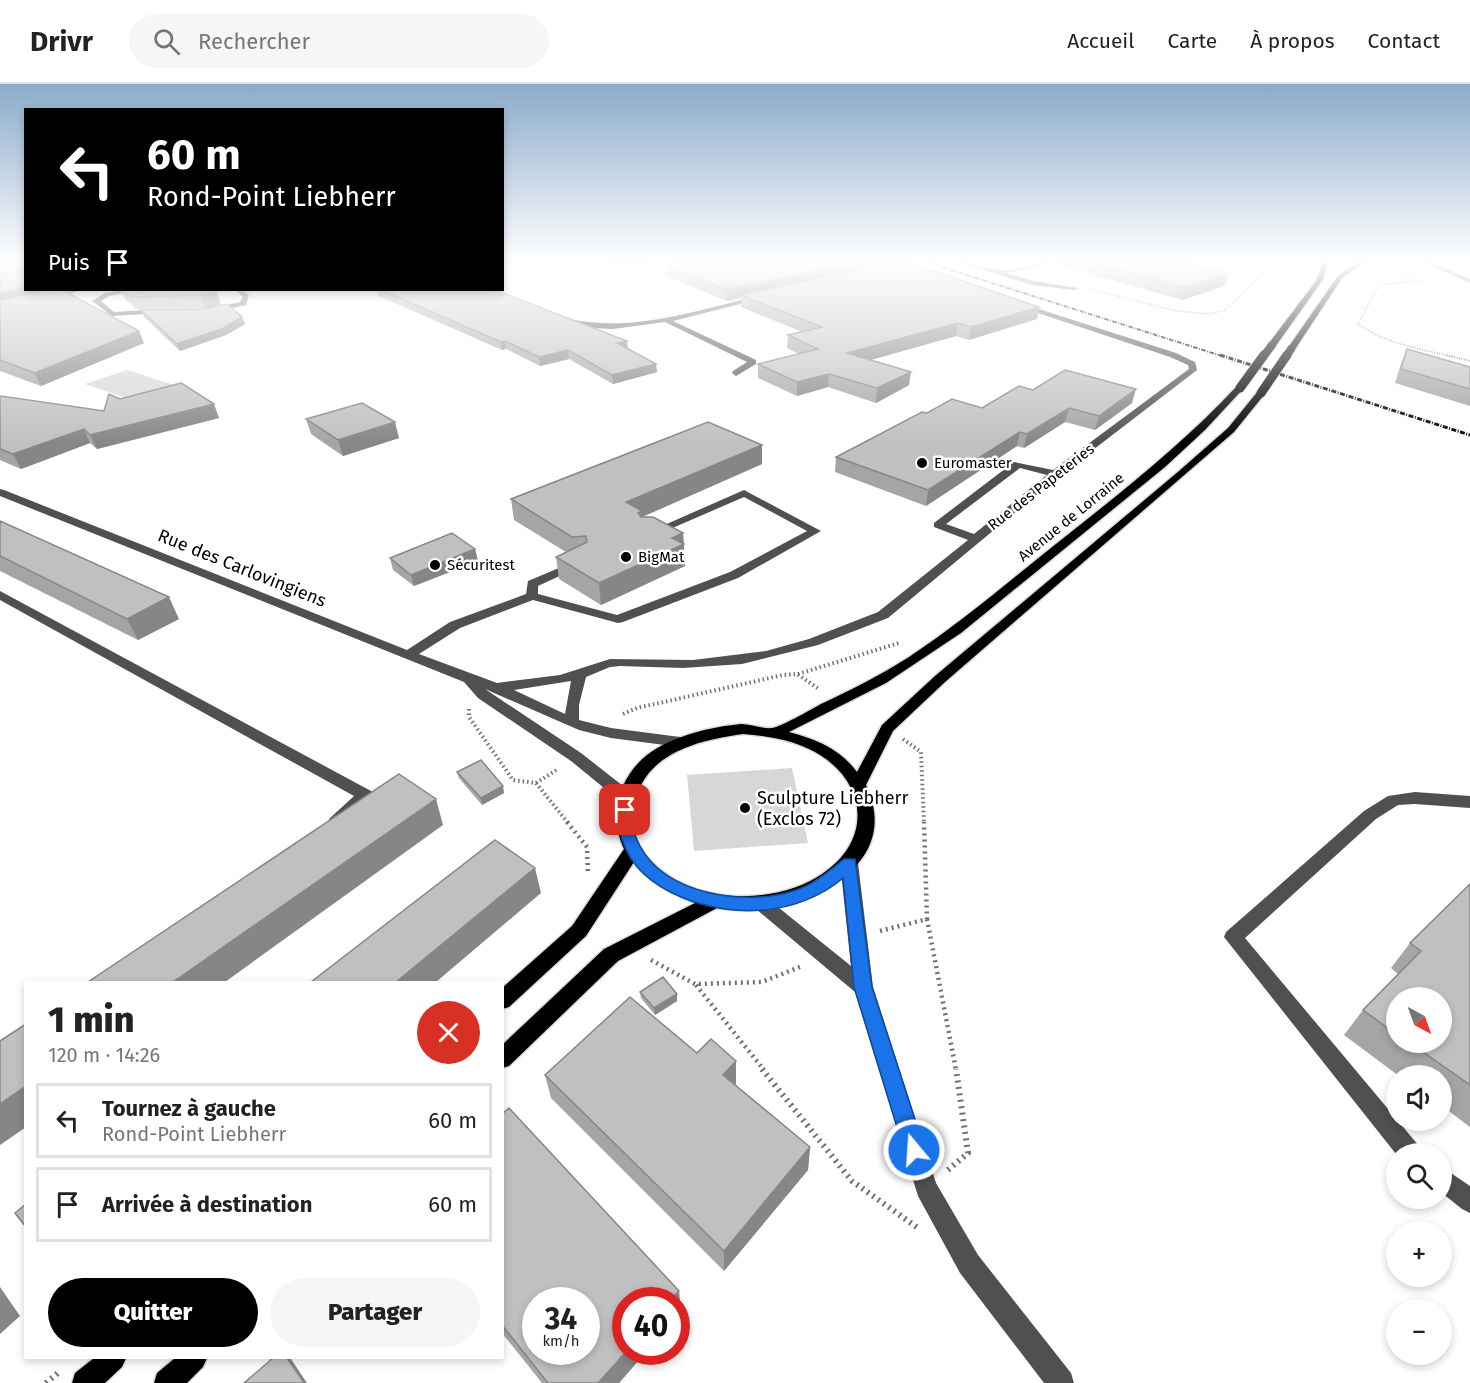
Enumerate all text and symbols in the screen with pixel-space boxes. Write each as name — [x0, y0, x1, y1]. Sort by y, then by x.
search box — [129, 14, 549, 68]
text: Drivr — [30, 25, 93, 58]
icon: search — [150, 25, 183, 58]
text: Rechercher — [198, 28, 310, 55]
text: Accueil — [1067, 28, 1134, 54]
text: Carte — [1167, 28, 1217, 54]
text: À propos — [1250, 28, 1335, 54]
text: Contact — [1368, 28, 1440, 54]
text: 60 m — [147, 130, 241, 180]
icon: left — [48, 132, 126, 210]
text: Rond-Point Liebherr — [147, 181, 396, 213]
icon: arrive — [101, 246, 134, 279]
text: Puis — [48, 249, 89, 276]
street label: Rue des Papeteries — [984, 440, 1098, 534]
place label: Euromaster — [934, 454, 1012, 472]
marker: Euromaster — [915, 456, 929, 470]
street label: Avenue de Lorraine — [1014, 469, 1128, 565]
street label: Rue des Carlovingiens — [155, 524, 329, 612]
place label: BigMat — [638, 548, 685, 566]
marker: BigMat — [619, 550, 633, 564]
place label: Sécuritest — [447, 556, 515, 574]
marker: Sécuritest — [428, 558, 442, 572]
pin — [599, 784, 650, 835]
place label: Sculpture Liebherr (Exclos 72) — [757, 787, 908, 830]
icon: arrive — [608, 793, 641, 826]
marker: Sculpture Liebherr (Exclos 72) — [738, 801, 752, 815]
north arrow — [1386, 987, 1452, 1053]
map controls — [1386, 987, 1452, 1365]
text: 1 min — [48, 998, 134, 1042]
button: close — [417, 1001, 480, 1064]
text: 120 m · 14:26 — [48, 1043, 160, 1067]
button: sound — [1386, 1065, 1452, 1131]
text: Tournez à gauche — [102, 1095, 276, 1122]
icon: left — [51, 1104, 84, 1137]
text: 60 m — [428, 1107, 477, 1134]
position arrow — [882, 1118, 946, 1182]
text: Rond-Point Liebherr — [102, 1122, 286, 1146]
button: search — [1386, 1143, 1452, 1209]
icon: arrive — [51, 1188, 84, 1221]
text: Arrivée à destination — [102, 1191, 312, 1218]
text: 60 m — [428, 1191, 477, 1218]
button: + — [1386, 1221, 1452, 1287]
button: Quitter — [48, 1278, 258, 1347]
button: Partager — [270, 1278, 480, 1347]
speed limit sign: 40 — [612, 1287, 690, 1365]
button: − — [1386, 1299, 1452, 1365]
text: 34 — [545, 1301, 577, 1337]
text: km/h — [542, 1332, 580, 1350]

